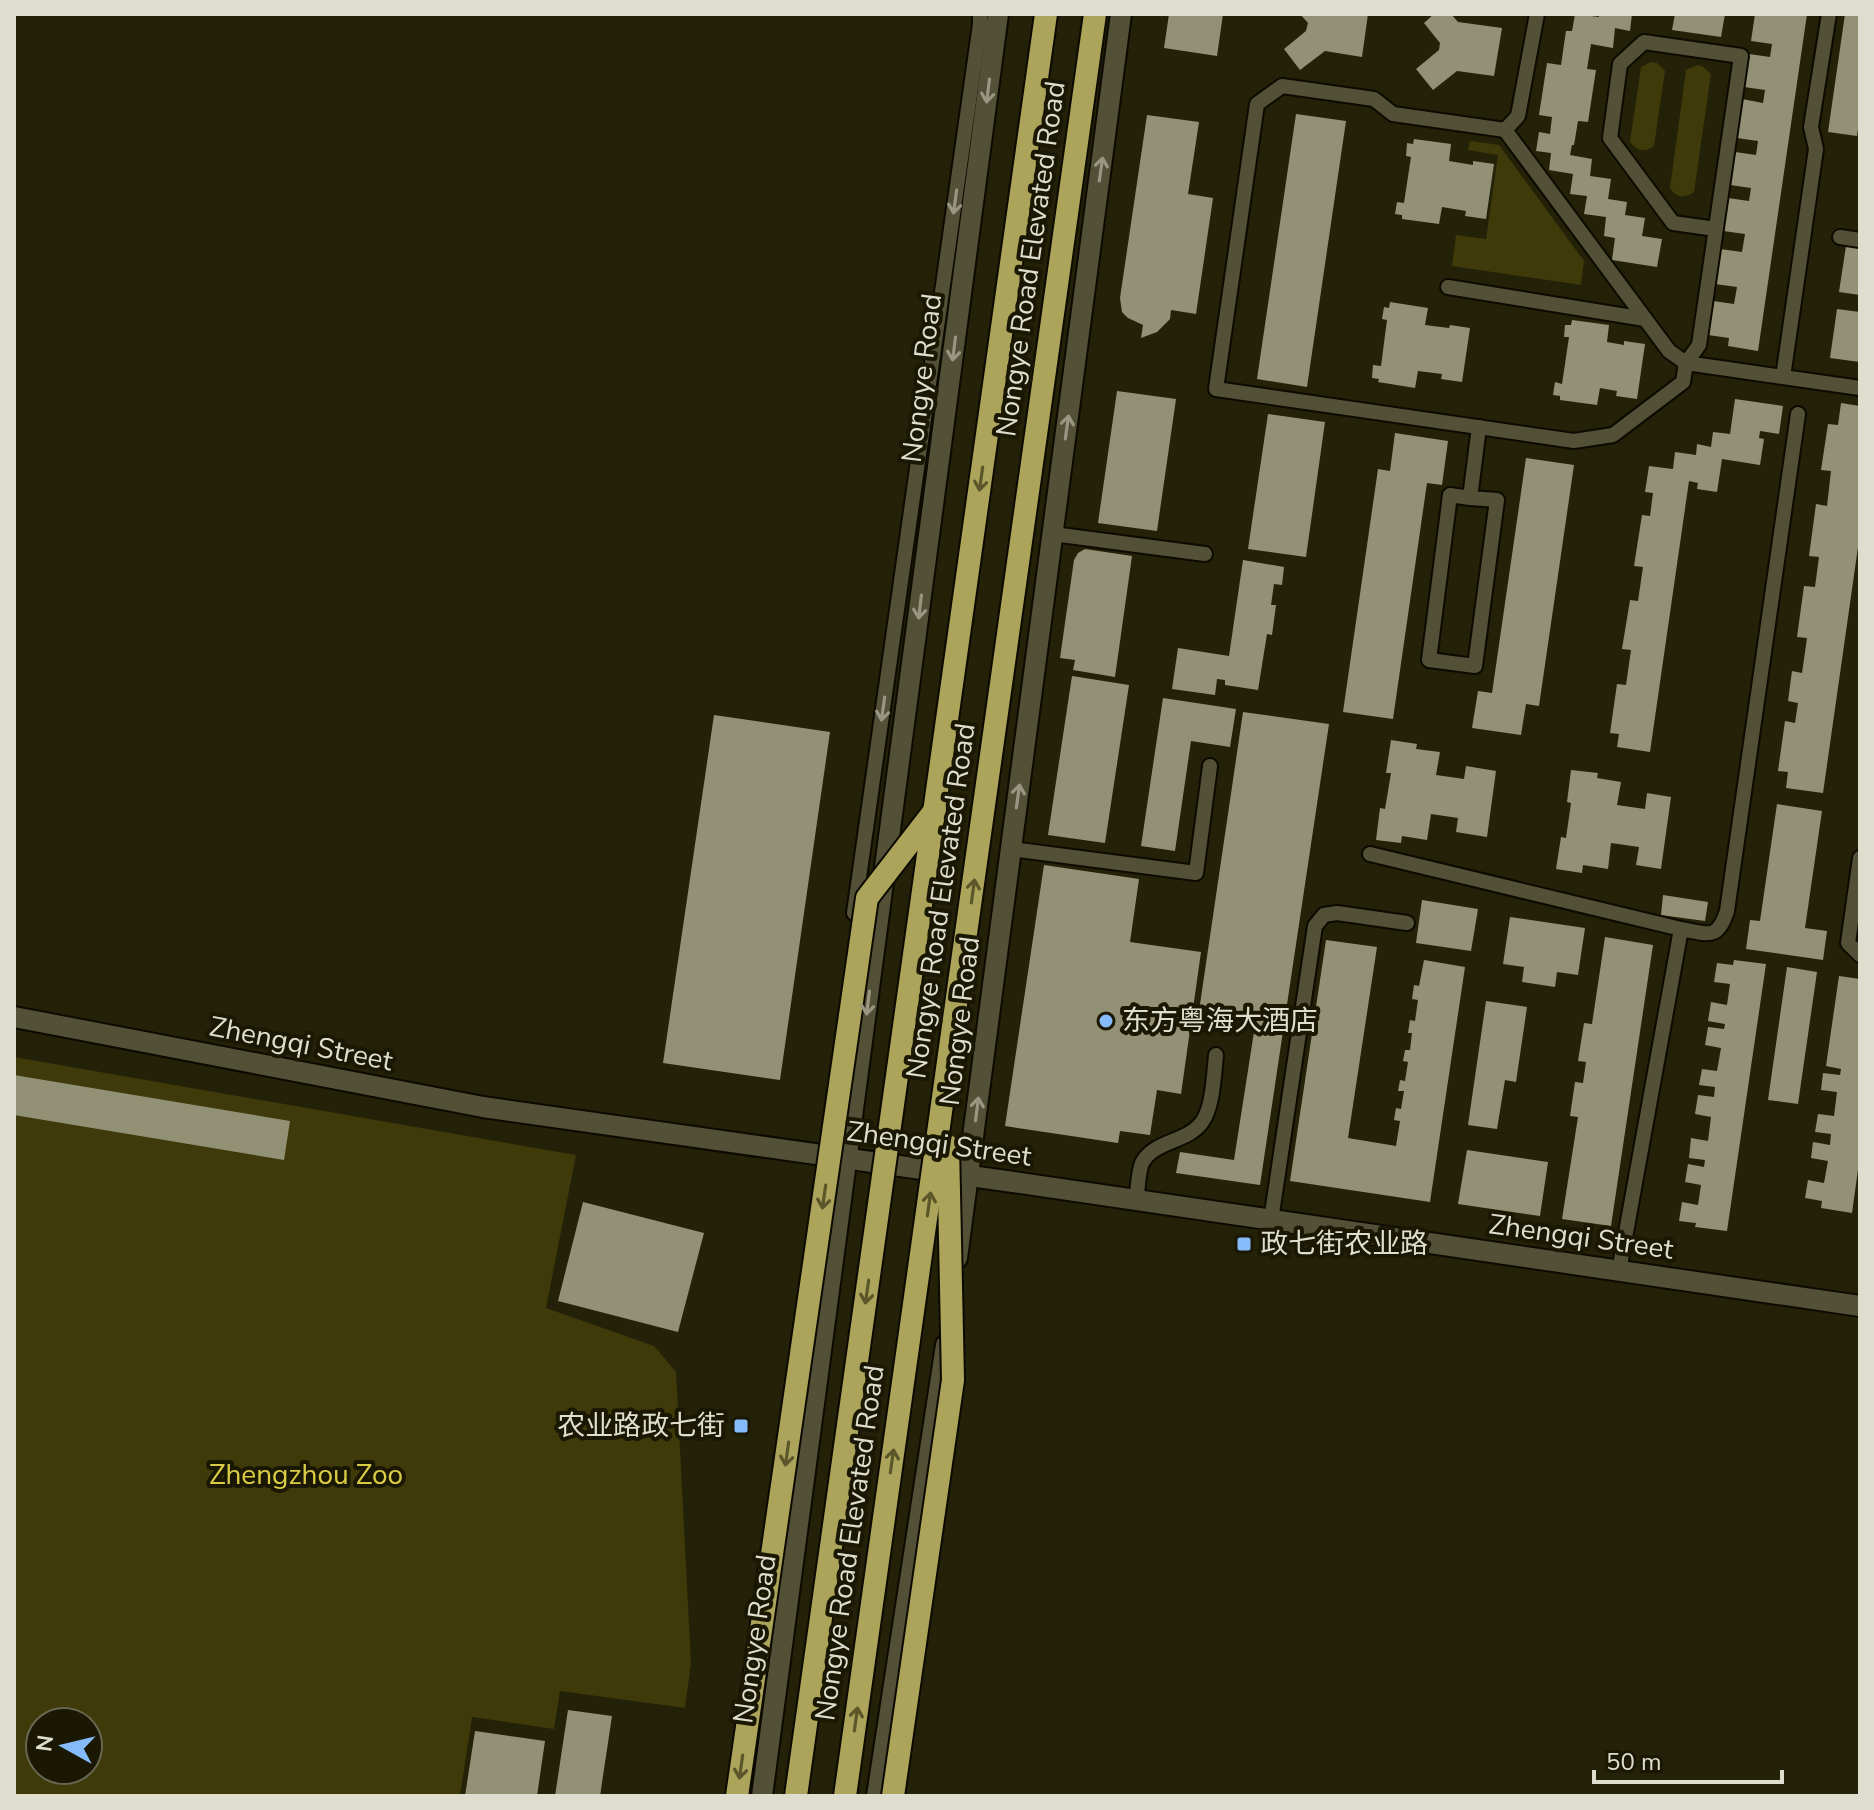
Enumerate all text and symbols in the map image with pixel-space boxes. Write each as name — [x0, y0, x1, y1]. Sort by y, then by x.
one-way arrow — [980, 78, 995, 103]
street label: Nongye Road Elevated Road — [987, 79, 1075, 439]
one-way arrow — [1094, 157, 1109, 182]
one-way arrow — [947, 189, 962, 214]
street label: Nongye Road — [893, 291, 951, 465]
one-way arrow — [946, 336, 961, 361]
one-way arrow — [1060, 415, 1075, 440]
one-way arrow — [974, 466, 989, 492]
one-way arrow — [912, 594, 927, 619]
one-way arrow — [875, 696, 890, 721]
street label: Nongye Road Elevated Road — [899, 721, 983, 1081]
one-way arrow — [1011, 784, 1026, 809]
one-way arrow — [966, 879, 981, 904]
street label: Nongye Road — [933, 935, 987, 1107]
one-way arrow — [860, 990, 875, 1016]
place label: 东方粤海大酒店 — [1122, 1002, 1318, 1040]
street label: Zhengqi Street — [206, 1008, 396, 1080]
marker: 东方粤海大酒店 — [1097, 1012, 1115, 1030]
one-way arrow — [970, 1097, 985, 1122]
street label: Zhengqi Street — [844, 1112, 1034, 1176]
one-way arrow — [816, 1183, 831, 1209]
one-way arrow — [922, 1192, 937, 1217]
street label: Zhengqi Street — [1486, 1205, 1676, 1269]
place label: 政七街农业路 — [1260, 1225, 1428, 1263]
marker: 政七街农业路 — [1235, 1235, 1253, 1253]
one-way arrow — [859, 1278, 874, 1304]
street label: Nongye Road Elevated Road — [806, 1363, 894, 1723]
place label: 农业路政七街 — [557, 1407, 725, 1445]
marker: 农业路政七街 — [732, 1417, 750, 1435]
one-way arrow — [779, 1441, 794, 1466]
one-way arrow — [885, 1449, 900, 1474]
park label: Zhengzhou Zoo — [209, 1456, 403, 1494]
street label: Nongye Road — [724, 1552, 786, 1726]
north arrow — [24, 1706, 104, 1786]
one-way arrow — [849, 1707, 864, 1732]
text: N — [29, 1733, 61, 1754]
scale bar — [1594, 1734, 1782, 1784]
text: 50 m — [1606, 1746, 1662, 1778]
one-way arrow — [733, 1753, 748, 1779]

